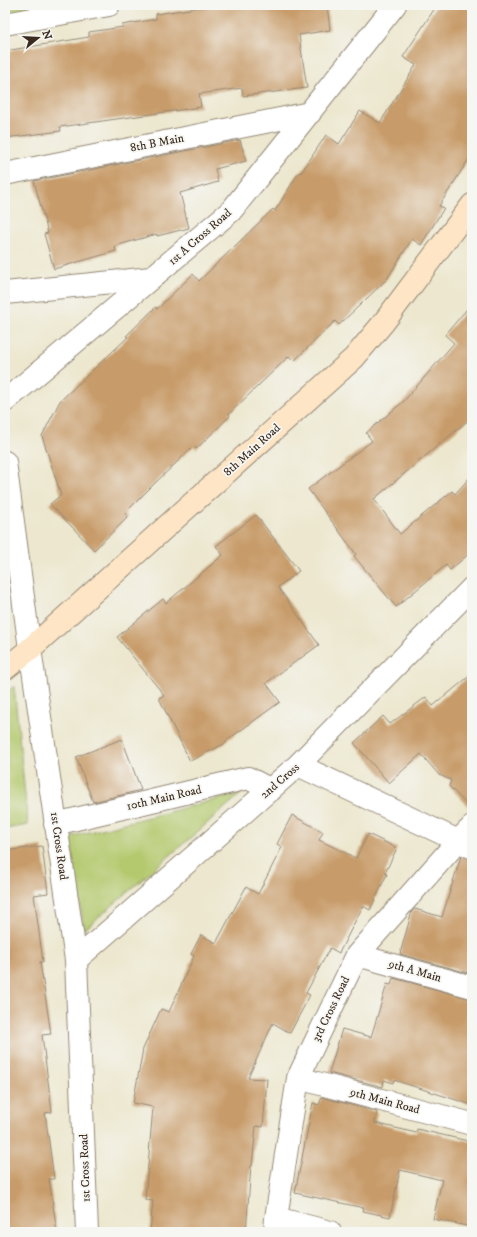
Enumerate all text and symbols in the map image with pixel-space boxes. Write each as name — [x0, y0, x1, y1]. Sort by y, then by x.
north arrow — [18, 18, 58, 58]
text: N — [39, 29, 55, 42]
street label: 8th B Main — [129, 130, 186, 156]
street label: 1st A Cross Road — [165, 206, 235, 268]
street label: 8th Main Road — [220, 420, 284, 480]
street label: 2nd Cross — [257, 760, 303, 802]
street label: 10th Main Road — [125, 782, 203, 814]
street label: 1st Cross Road — [47, 811, 71, 881]
street label: 9th A Main — [386, 956, 444, 986]
street label: 3rd Cross Road — [309, 974, 353, 1044]
street label: 9th Main Road — [348, 1084, 422, 1118]
street label: 1st Cross Road — [76, 1134, 94, 1202]

